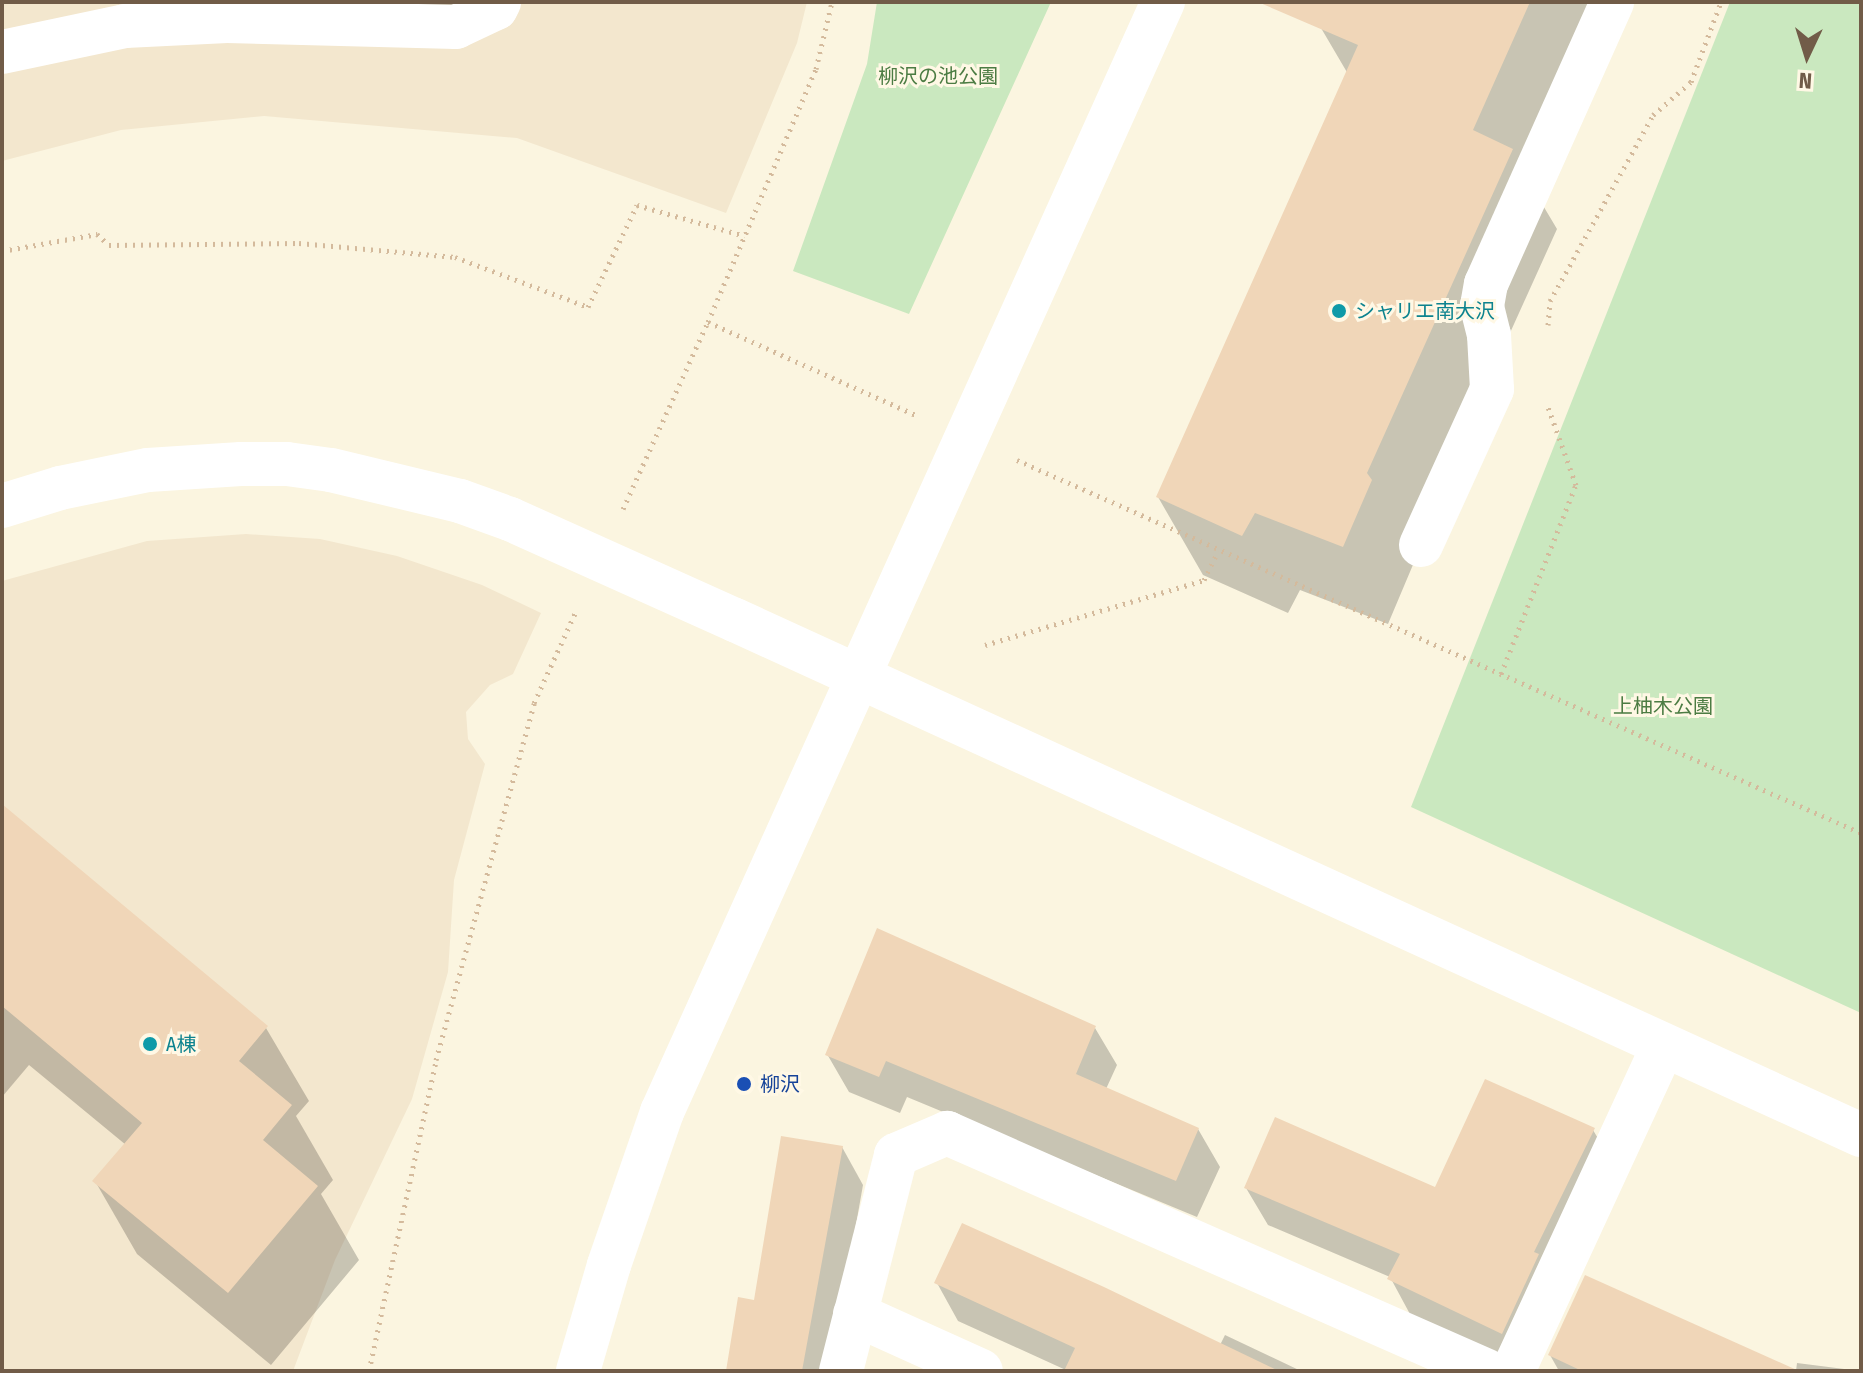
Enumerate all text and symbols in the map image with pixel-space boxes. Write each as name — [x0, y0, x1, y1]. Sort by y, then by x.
north arrow — [1767, 16, 1847, 96]
park label: 柳沢の池公園 — [878, 64, 998, 88]
text: N — [1798, 67, 1813, 94]
place label: シャリエ南大沢 — [1355, 299, 1495, 323]
marker: シャリエ南大沢 — [1330, 302, 1348, 320]
park label: 上柚木公園 — [1613, 694, 1713, 718]
place label: A棟 — [166, 1032, 197, 1056]
marker: A棟 — [141, 1035, 159, 1053]
place label: 柳沢 — [760, 1072, 800, 1096]
marker: 柳沢 — [735, 1075, 753, 1093]

